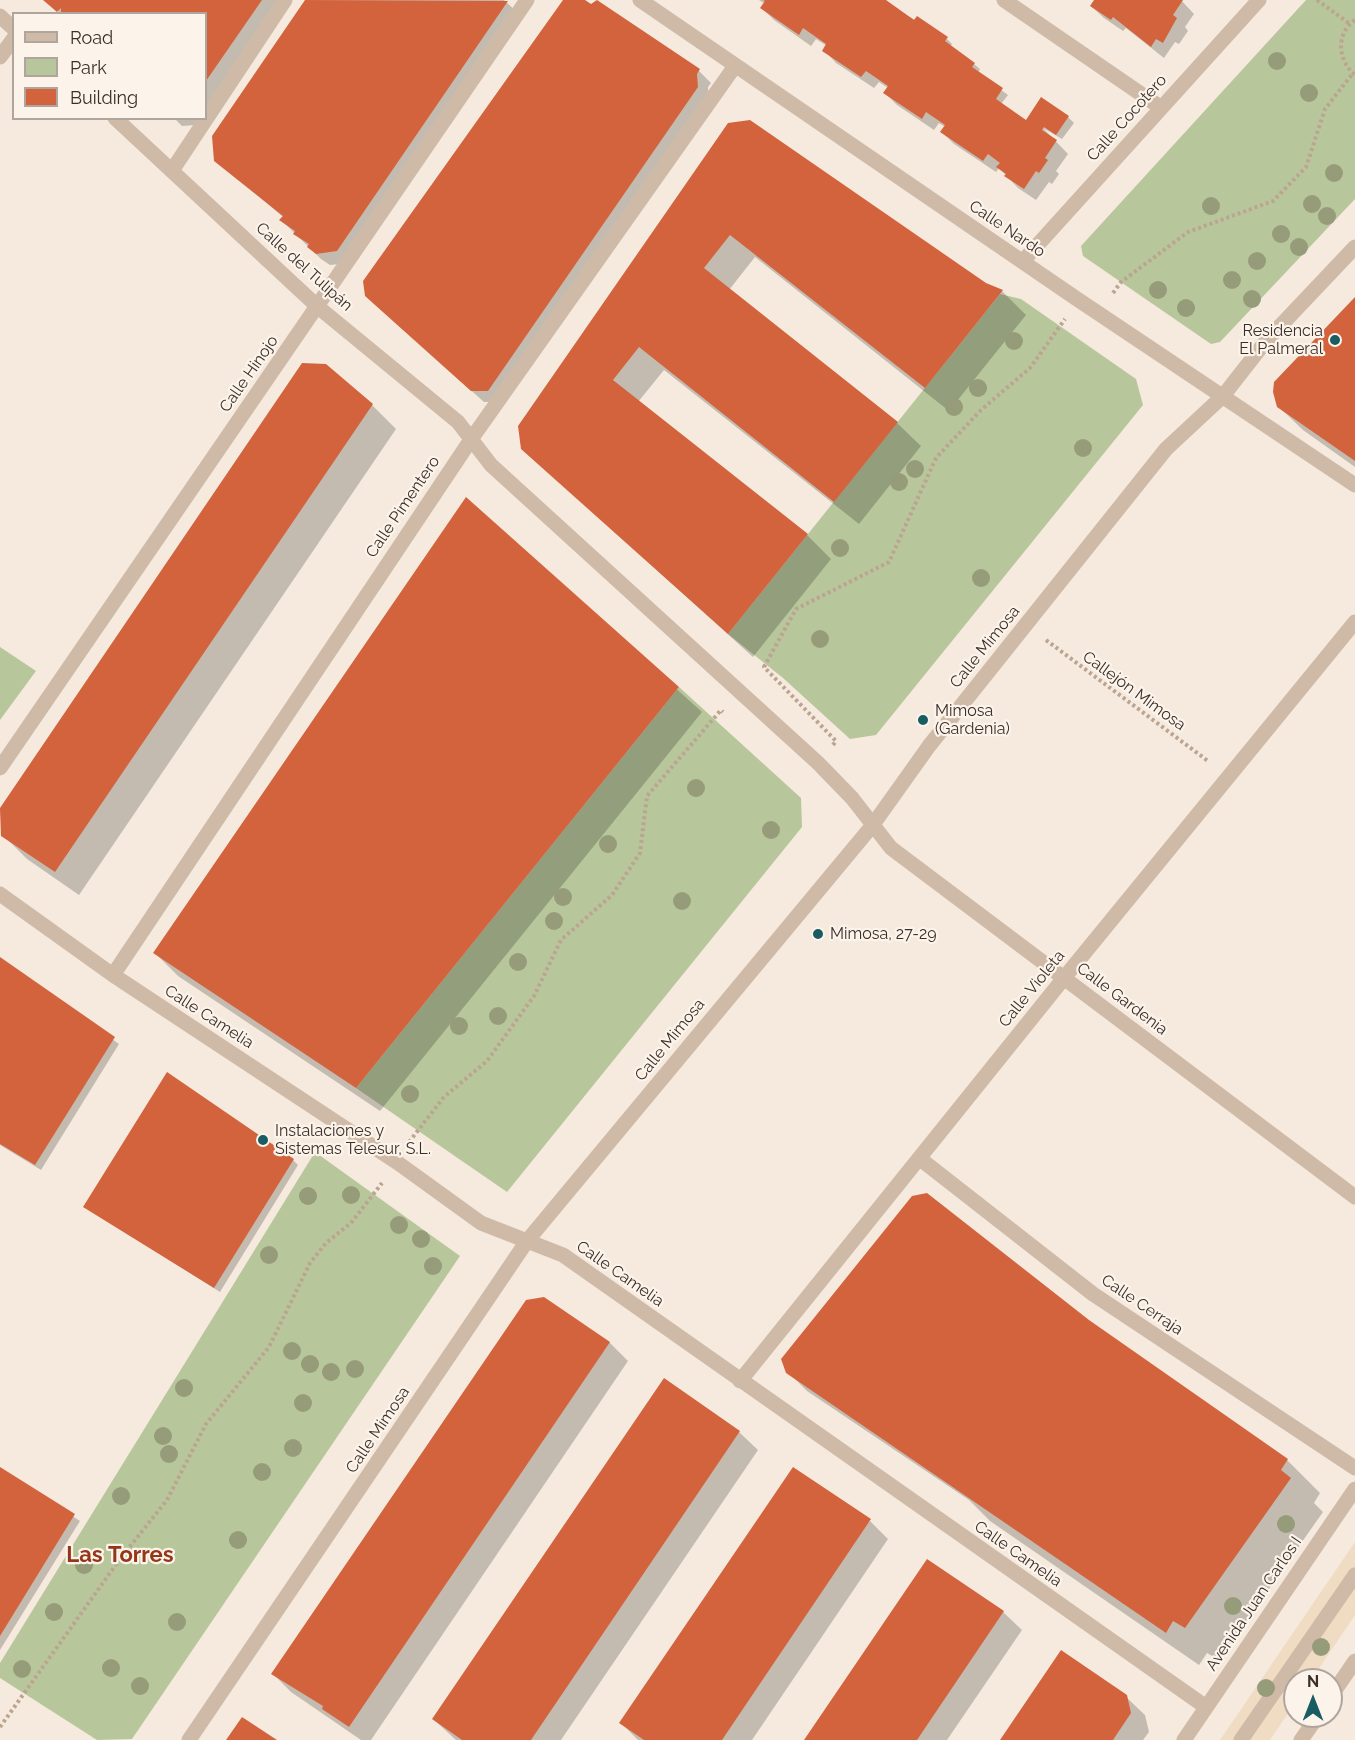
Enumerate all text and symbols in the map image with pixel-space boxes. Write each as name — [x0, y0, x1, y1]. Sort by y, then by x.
legend — [12, 12, 207, 120]
text: Road — [70, 27, 113, 48]
text: Park — [70, 57, 107, 78]
street label: Calle Cocotero — [1083, 71, 1171, 165]
text: Building — [70, 87, 138, 108]
street label: Calle Nardo — [965, 197, 1049, 261]
street label: Calle del Tulipán — [252, 219, 356, 315]
place label: Residencia El Palmeral — [1239, 321, 1323, 359]
street label: Calle Hinojo — [216, 332, 282, 416]
marker: Residencia El Palmeral — [1328, 333, 1342, 347]
street label: Calle Pimentero — [362, 453, 444, 561]
street label: Calle Mimosa — [946, 602, 1024, 692]
street label: Callejón Mimosa — [1079, 647, 1189, 735]
place label: Mimosa (Gardenia) — [935, 701, 1010, 739]
marker: Mimosa (Gardenia) — [916, 713, 930, 727]
place label: Mimosa, 27-29 — [830, 924, 937, 944]
marker: Mimosa, 27-29 — [811, 927, 825, 941]
street label: Calle Violeta — [995, 947, 1069, 1031]
street label: Calle Gardenia — [1073, 959, 1171, 1039]
street label: Calle Camelia — [161, 981, 257, 1053]
street label: Calle Mimosa — [631, 995, 709, 1085]
place label: Instalaciones y Sistemas Telesur, S.L. — [275, 1121, 431, 1159]
marker: Instalaciones y Sistemas Telesur, S.L. — [256, 1133, 270, 1147]
street label: Calle Camelia — [573, 1237, 667, 1311]
street label: Calle Cerraja — [1097, 1271, 1187, 1339]
street label: Calle Mimosa — [342, 1383, 414, 1477]
street label: Calle Camelia — [971, 1517, 1065, 1591]
street label: Avenida Juan Carlos I — [1202, 1533, 1306, 1675]
district label: Las Torres — [66, 1542, 174, 1568]
north arrow — [1283, 1668, 1343, 1728]
text: N — [1307, 1672, 1319, 1691]

